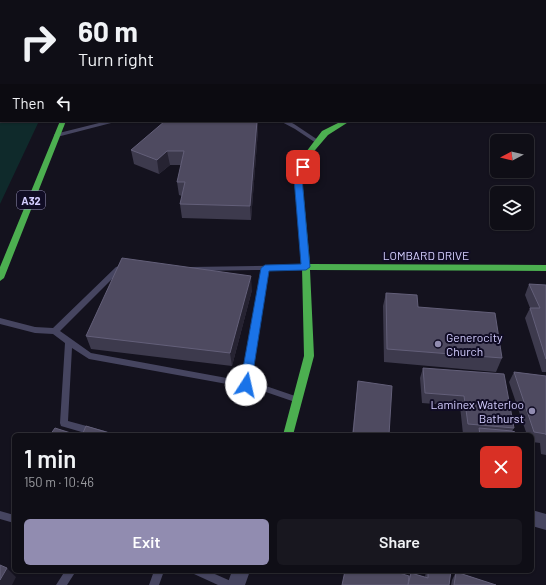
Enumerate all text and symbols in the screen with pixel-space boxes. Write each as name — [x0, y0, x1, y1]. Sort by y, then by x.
text: 60 m — [78, 14, 138, 48]
icon: right — [12, 16, 64, 68]
text: Turn right — [78, 48, 154, 70]
icon: left — [53, 92, 75, 114]
text: Then — [12, 94, 45, 112]
north arrow — [490, 134, 534, 178]
map controls — [490, 134, 534, 230]
pin — [286, 150, 320, 184]
icon: arrive — [292, 156, 314, 178]
button: layers — [490, 186, 534, 230]
road number: A32 — [17, 191, 45, 209]
street label: LOMBARD DRIVE — [383, 248, 469, 262]
place label: Generocity Church — [446, 330, 503, 358]
marker: Generocity Church — [433, 339, 443, 349]
position arrow — [225, 364, 267, 406]
place label: Laminex Waterloo Bathurst — [430, 397, 524, 425]
marker: Laminex Waterloo Bathurst — [527, 406, 537, 416]
text: 1 min — [24, 444, 76, 473]
button: close — [480, 446, 522, 488]
text: 150 m · 10:46 — [24, 474, 94, 490]
button: Exit — [24, 519, 269, 565]
button: Share — [277, 519, 522, 565]

